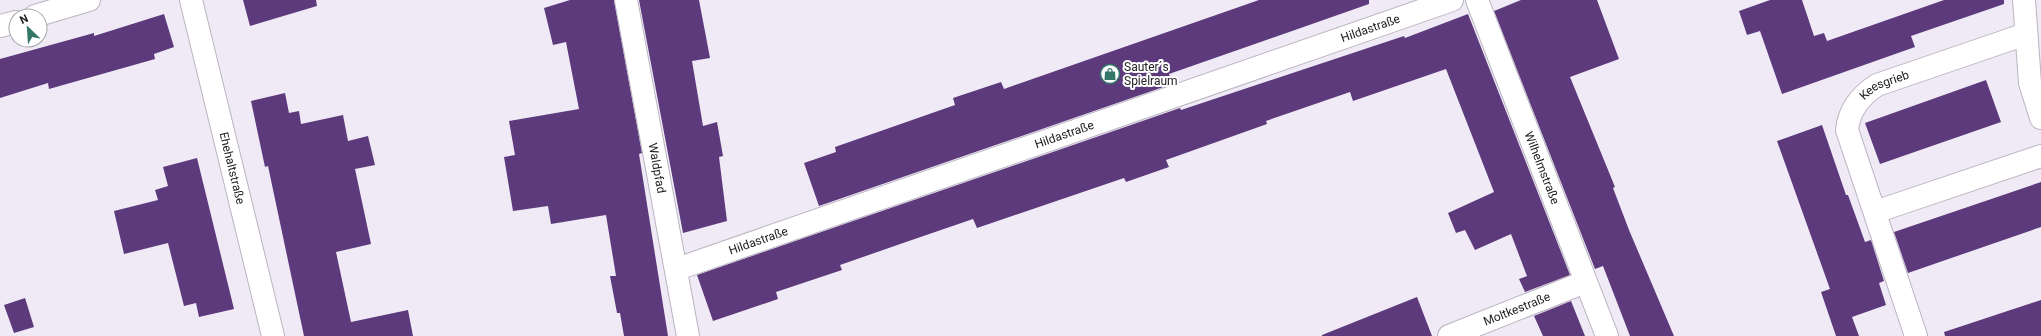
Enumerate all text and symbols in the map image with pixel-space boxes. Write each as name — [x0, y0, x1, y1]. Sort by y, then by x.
north arrow — [8, 8, 48, 48]
text: N — [18, 12, 30, 27]
street label: Hildastraße — [1339, 12, 1402, 45]
place label: Sauter´s Spielraum — [1124, 60, 1178, 88]
shop icon: Sauter´s Spielraum — [1099, 63, 1121, 85]
street label: Keesgrieb — [1857, 68, 1911, 103]
street label: Hildastraße — [1033, 118, 1096, 151]
street label: Wilhelmstraße — [1522, 129, 1562, 206]
street label: Ehehaltstraße — [216, 131, 248, 206]
street label: Waldpfad — [646, 142, 669, 194]
street label: Hildastraße — [727, 224, 790, 258]
street label: Moltkestraße — [1481, 290, 1552, 329]

